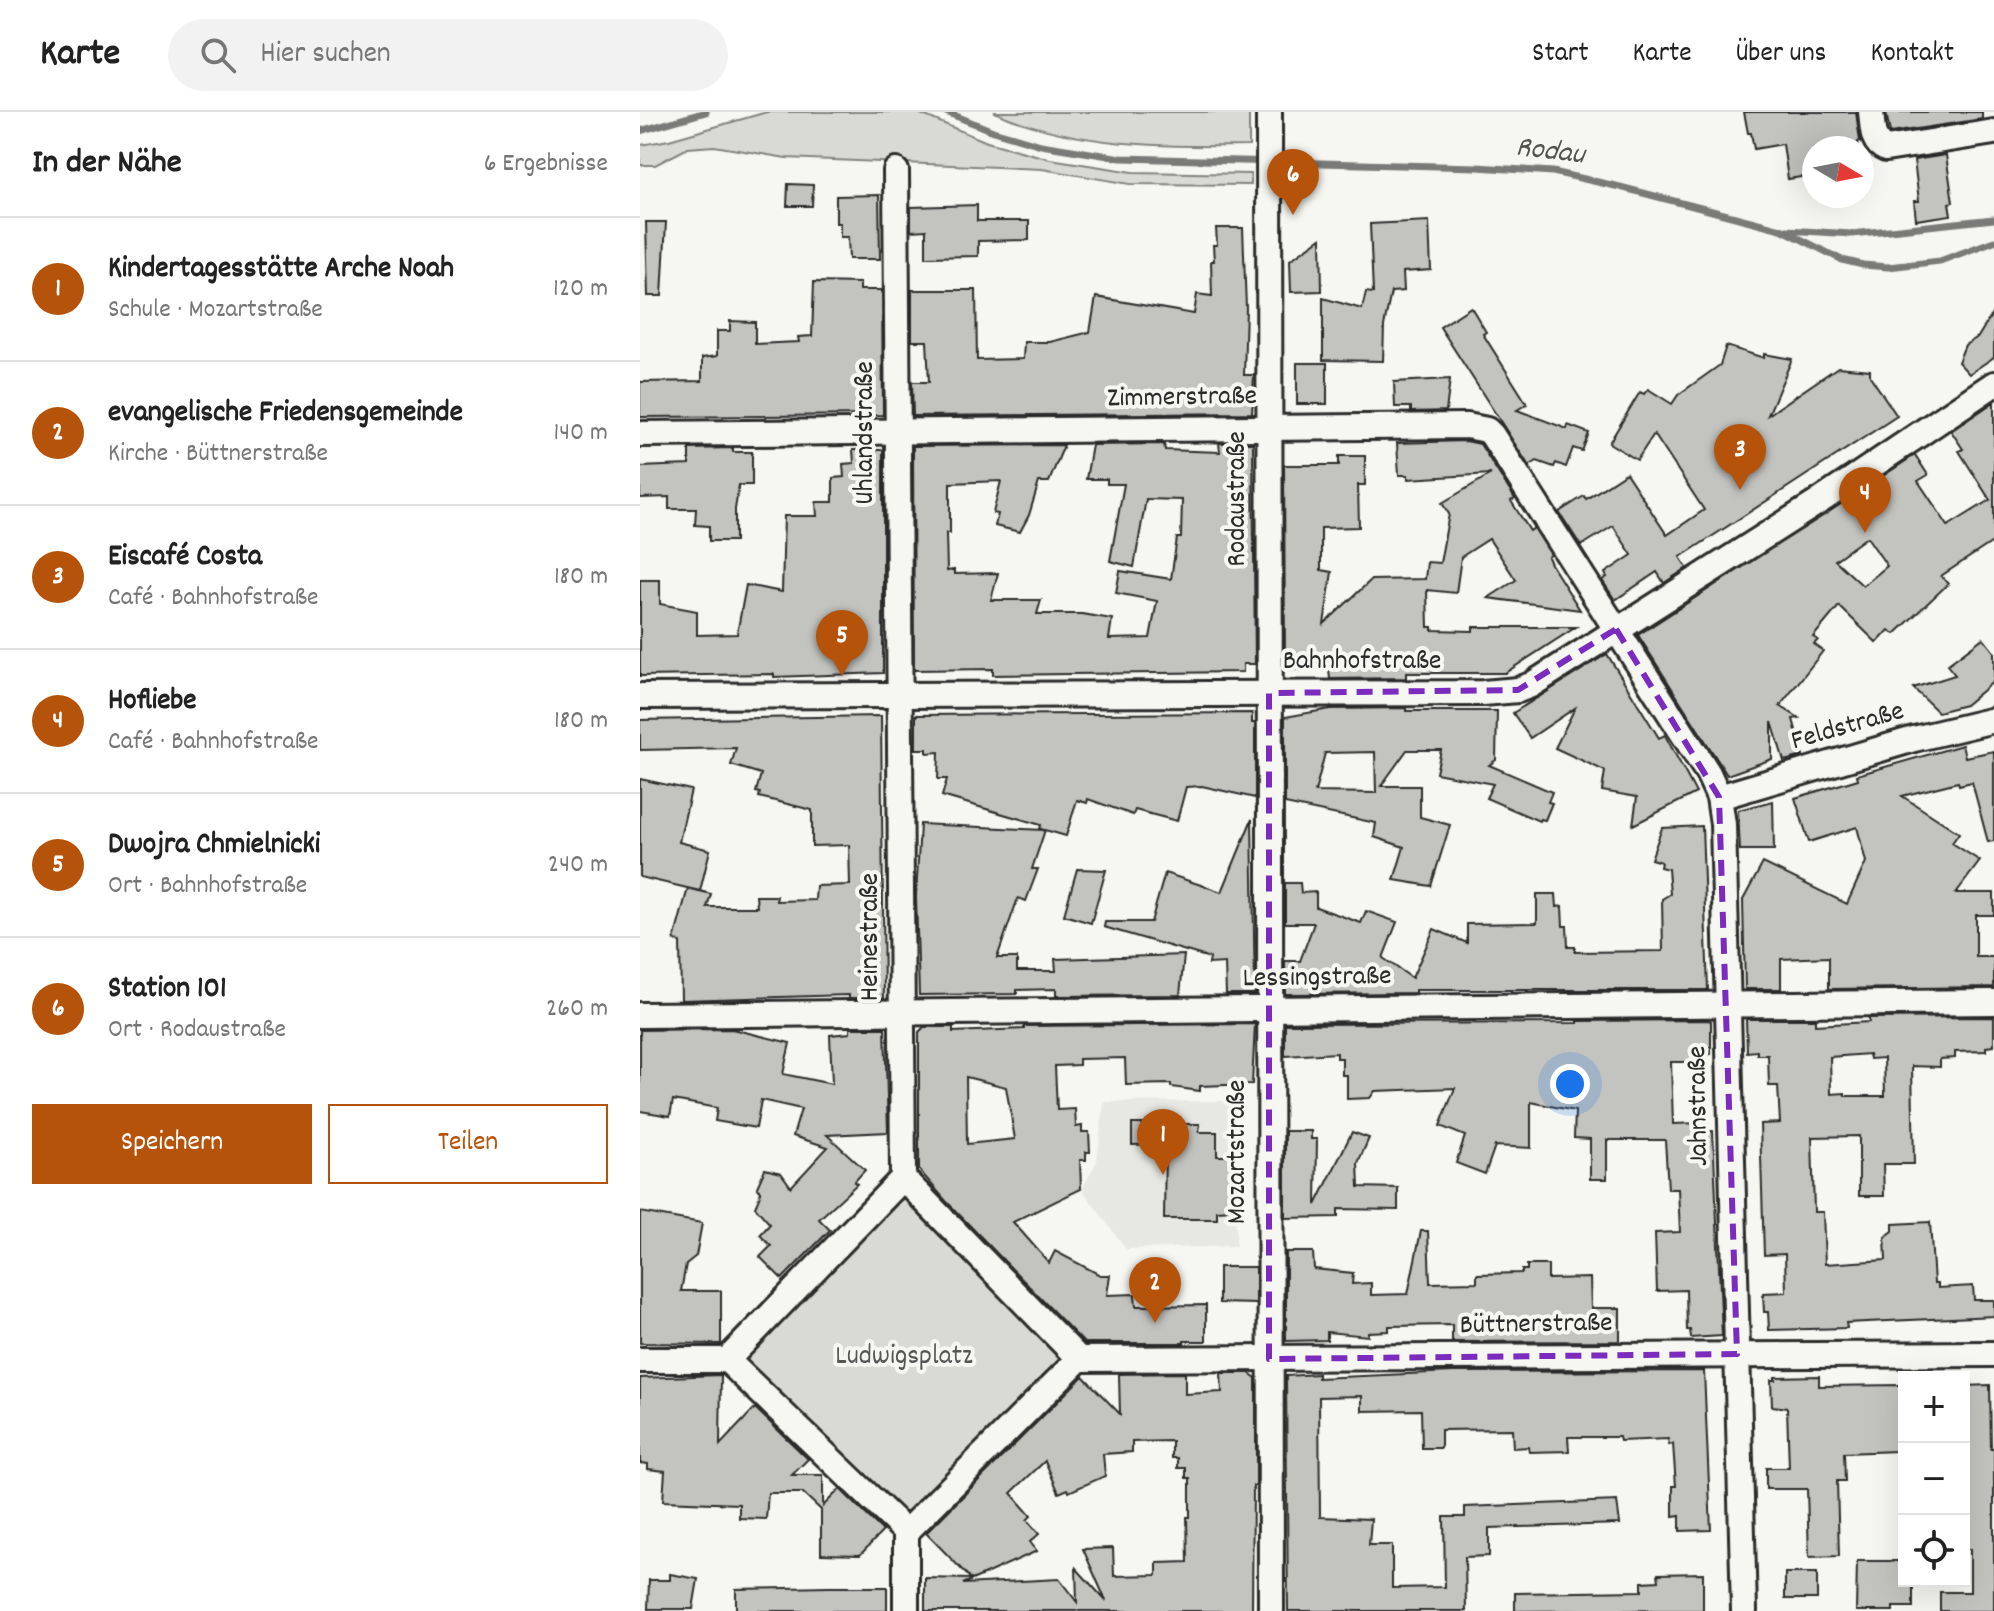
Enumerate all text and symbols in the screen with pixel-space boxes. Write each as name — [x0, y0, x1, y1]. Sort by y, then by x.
search box — [168, 19, 728, 91]
text: Karte — [40, 28, 120, 83]
icon: search — [196, 33, 240, 77]
text: Hier suchen — [260, 34, 391, 77]
text: Start — [1532, 35, 1589, 75]
text: Karte — [1633, 35, 1692, 75]
text: Über uns — [1736, 35, 1826, 75]
text: Kontakt — [1870, 35, 1954, 75]
water label: Rodau — [1513, 127, 1589, 179]
north arrow — [1802, 136, 1874, 208]
text: In der Nähe — [32, 140, 182, 189]
text: 6 Ergebnisse — [484, 146, 608, 183]
pin: 6 — [1267, 149, 1319, 215]
text: Kindertagesstätte Arche Noah — [108, 249, 454, 292]
text: 1 — [55, 271, 61, 308]
text: 120 m — [553, 271, 608, 308]
text: Schule · Mozartstraße — [108, 292, 323, 329]
street label: Uhlandstraße — [847, 361, 887, 505]
street label: Zimmerstraße — [1107, 378, 1257, 420]
text: evangelische Friedensgemeinde — [108, 393, 463, 436]
text: 2 — [52, 415, 64, 452]
text: 140 m — [554, 415, 608, 452]
pin: 3 — [1714, 424, 1766, 490]
street label: Rodaustraße — [1219, 431, 1259, 567]
text: Kirche · Büttnerstraße — [108, 436, 328, 473]
pin: 4 — [1839, 467, 1891, 533]
text: Eiscafé Costa — [108, 537, 262, 580]
text: 3 — [52, 559, 64, 596]
text: 180 m — [554, 559, 608, 596]
text: Café · Bahnhofstraße — [108, 580, 319, 617]
pin: 5 — [816, 610, 868, 676]
street label: Bahnhofstraße — [1283, 643, 1441, 683]
text: Hofliebe — [108, 681, 197, 724]
street label: Feldstraße — [1787, 693, 1909, 763]
text: 4 — [53, 703, 63, 740]
text: 180 m — [554, 703, 608, 740]
text: Café · Bahnhofstraße — [108, 724, 319, 761]
text: Dwojra Chmielnicki — [108, 825, 320, 868]
text: 5 — [52, 847, 64, 884]
text: 240 m — [548, 847, 608, 884]
text: Ort · Bahnhofstraße — [108, 868, 307, 905]
street label: Heinestraße — [852, 873, 892, 1001]
street label: Lessingstraße — [1242, 958, 1392, 1000]
text: Station 101 — [108, 969, 227, 1012]
text: 6 — [52, 991, 64, 1028]
text: 260 m — [546, 991, 608, 1028]
text: Ort · Rodaustraße — [108, 1012, 286, 1049]
street label: Jahnstraße — [1679, 1045, 1721, 1167]
your location — [1550, 1064, 1590, 1104]
street label: Mozartstraße — [1219, 1080, 1259, 1224]
button: Speichern — [32, 1104, 312, 1184]
button: Teilen — [328, 1104, 608, 1184]
pin: 1 — [1137, 1109, 1189, 1175]
pin: 2 — [1129, 1257, 1181, 1323]
street label: Büttnerstraße — [1459, 1305, 1613, 1347]
park label: Ludwigsplatz — [835, 1338, 973, 1378]
map controls — [1898, 1371, 1970, 1587]
button: + — [1898, 1371, 1970, 1443]
button: − — [1898, 1443, 1970, 1515]
button: locate — [1898, 1515, 1970, 1587]

